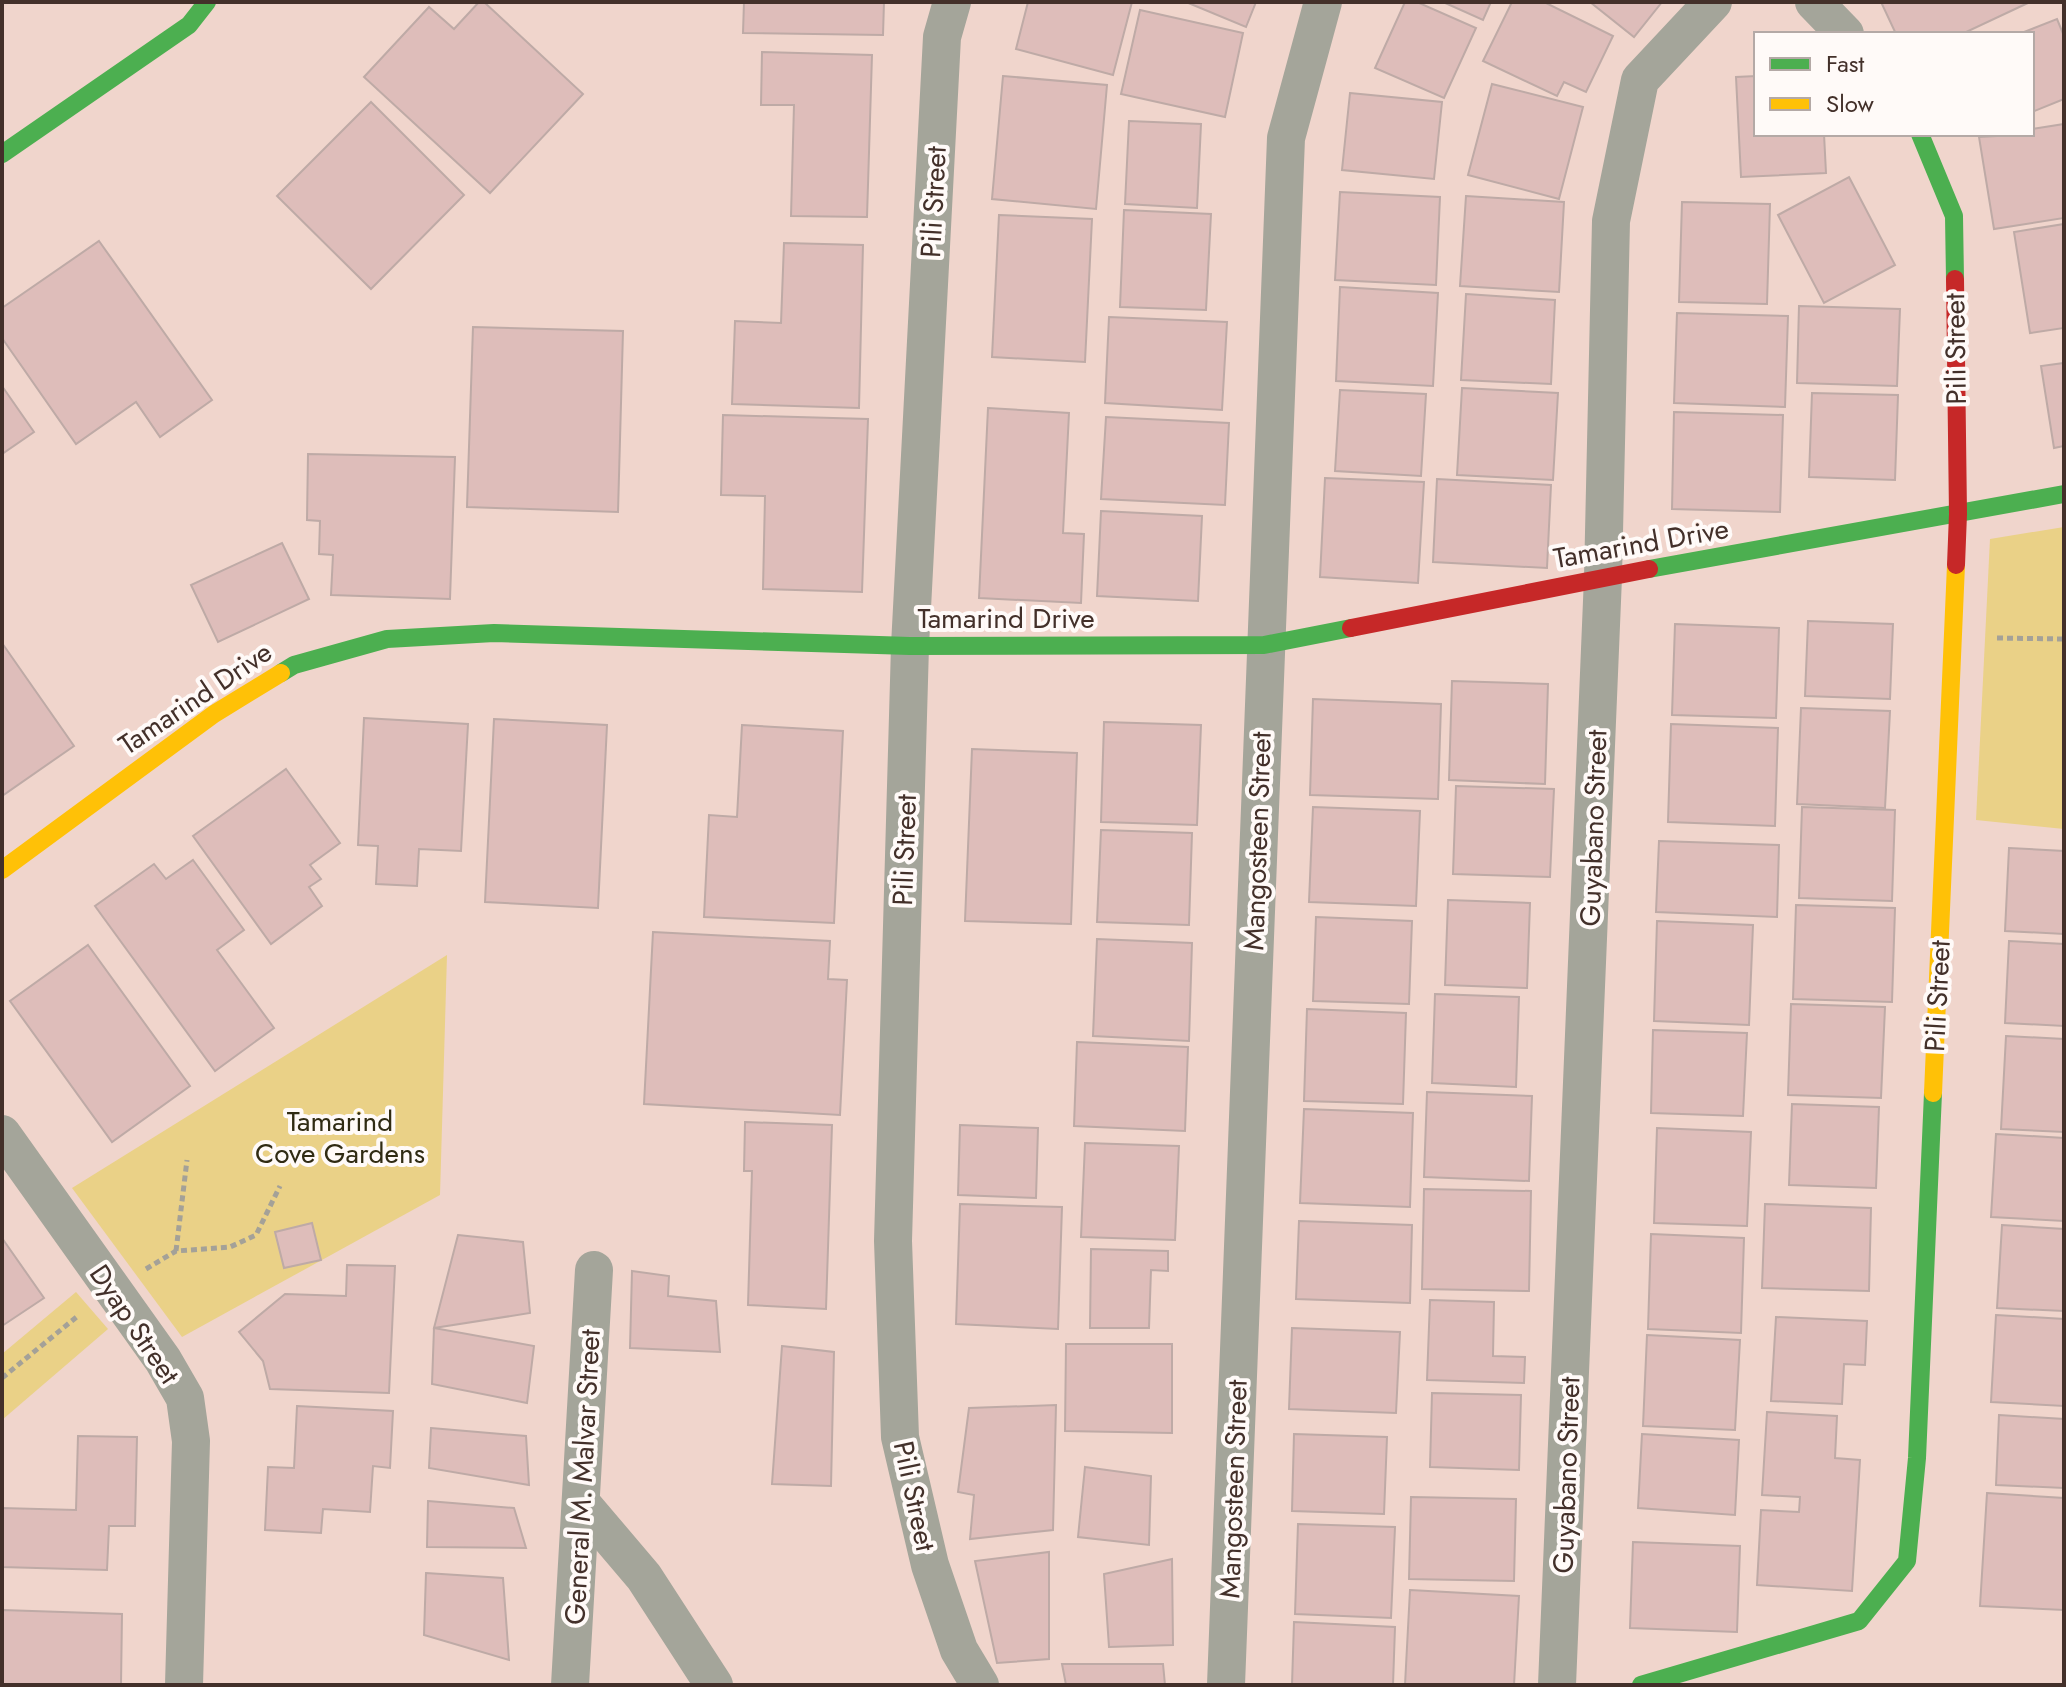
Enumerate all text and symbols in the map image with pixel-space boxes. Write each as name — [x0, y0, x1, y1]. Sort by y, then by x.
legend — [1754, 32, 2034, 136]
text: Fast — [1826, 46, 1864, 81]
text: Slow — [1826, 86, 1874, 121]
street label: Pili Street — [910, 145, 957, 259]
street label: Pili Street — [1934, 293, 1977, 405]
street label: Tamarind Drive — [1550, 508, 1732, 579]
street label: Tamarind Drive — [917, 598, 1095, 639]
street label: Tamarind Drive — [110, 632, 280, 765]
street label: Guyabano Street — [1570, 729, 1617, 927]
street label: Mangosteen Street — [1233, 731, 1282, 951]
street label: Pili Street — [882, 793, 927, 906]
street label: Pili Street — [1914, 939, 1961, 1053]
park label: Tamarind Cove Gardens — [255, 1101, 425, 1174]
street label: Dyap Street — [79, 1256, 190, 1393]
street label: General M. Malvar Street — [554, 1328, 611, 1626]
street label: Guyabano Street — [1543, 1376, 1590, 1574]
street label: Mangosteen Street — [1209, 1379, 1258, 1599]
street label: Pili Street — [883, 1437, 946, 1555]

